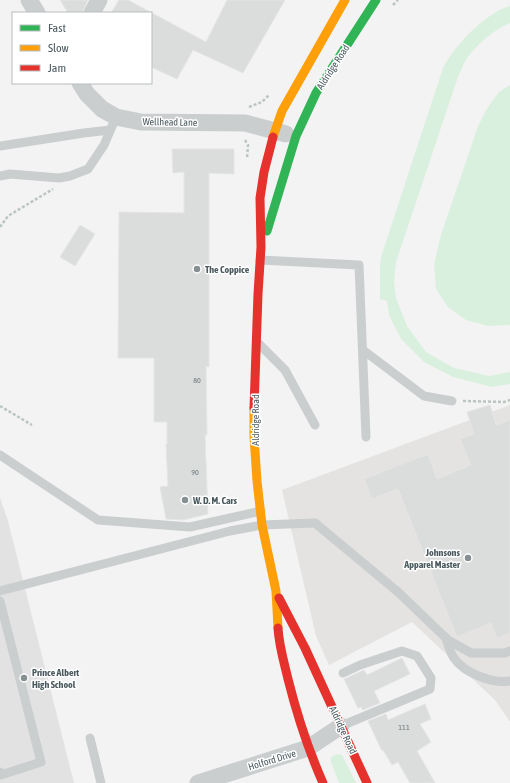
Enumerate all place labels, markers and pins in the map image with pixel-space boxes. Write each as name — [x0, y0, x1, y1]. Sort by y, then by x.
marker: The Coppice — [192, 264, 202, 274]
place label: The Coppice — [205, 264, 250, 275]
marker: W. D. M. Cars — [180, 495, 190, 505]
place label: W. D. M. Cars — [192, 495, 237, 506]
place label: Johnsons Apparel Master — [403, 547, 461, 570]
marker: Johnsons Apparel Master — [463, 553, 473, 563]
place label: Prince Albert High School — [32, 667, 79, 690]
marker: Prince Albert High School — [19, 673, 29, 683]

